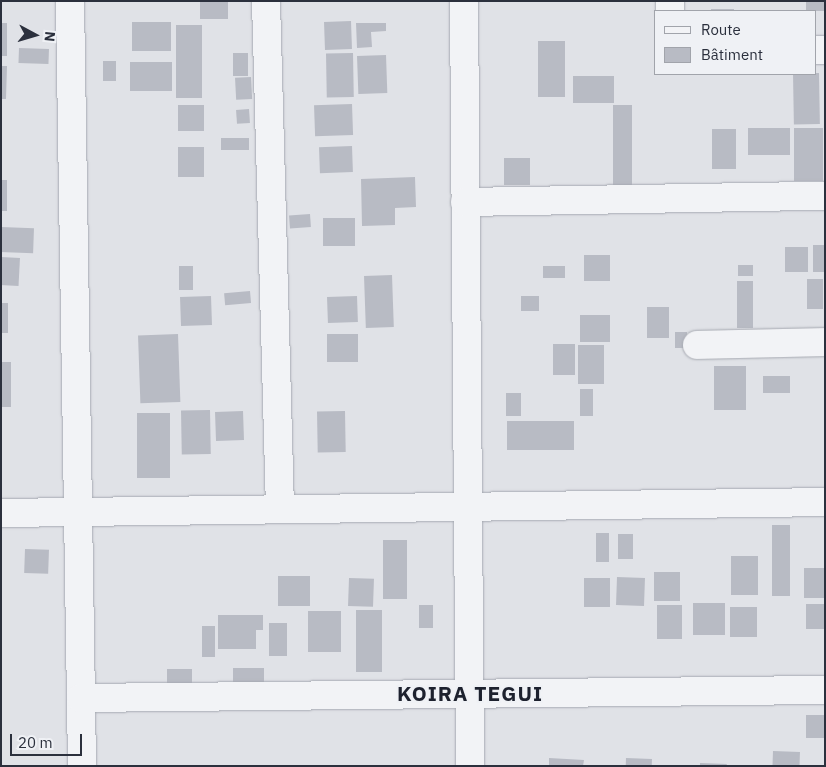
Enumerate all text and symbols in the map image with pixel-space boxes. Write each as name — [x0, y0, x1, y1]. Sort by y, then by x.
north arrow — [10, 10, 60, 60]
legend — [654, 10, 816, 75]
text: Route — [701, 20, 741, 39]
text: N — [40, 31, 59, 43]
text: Bâtiment — [701, 45, 763, 64]
district label: KOIRA TEGUI — [396, 680, 544, 706]
scale bar — [12, 724, 85, 756]
text: 20 m — [18, 733, 53, 752]

